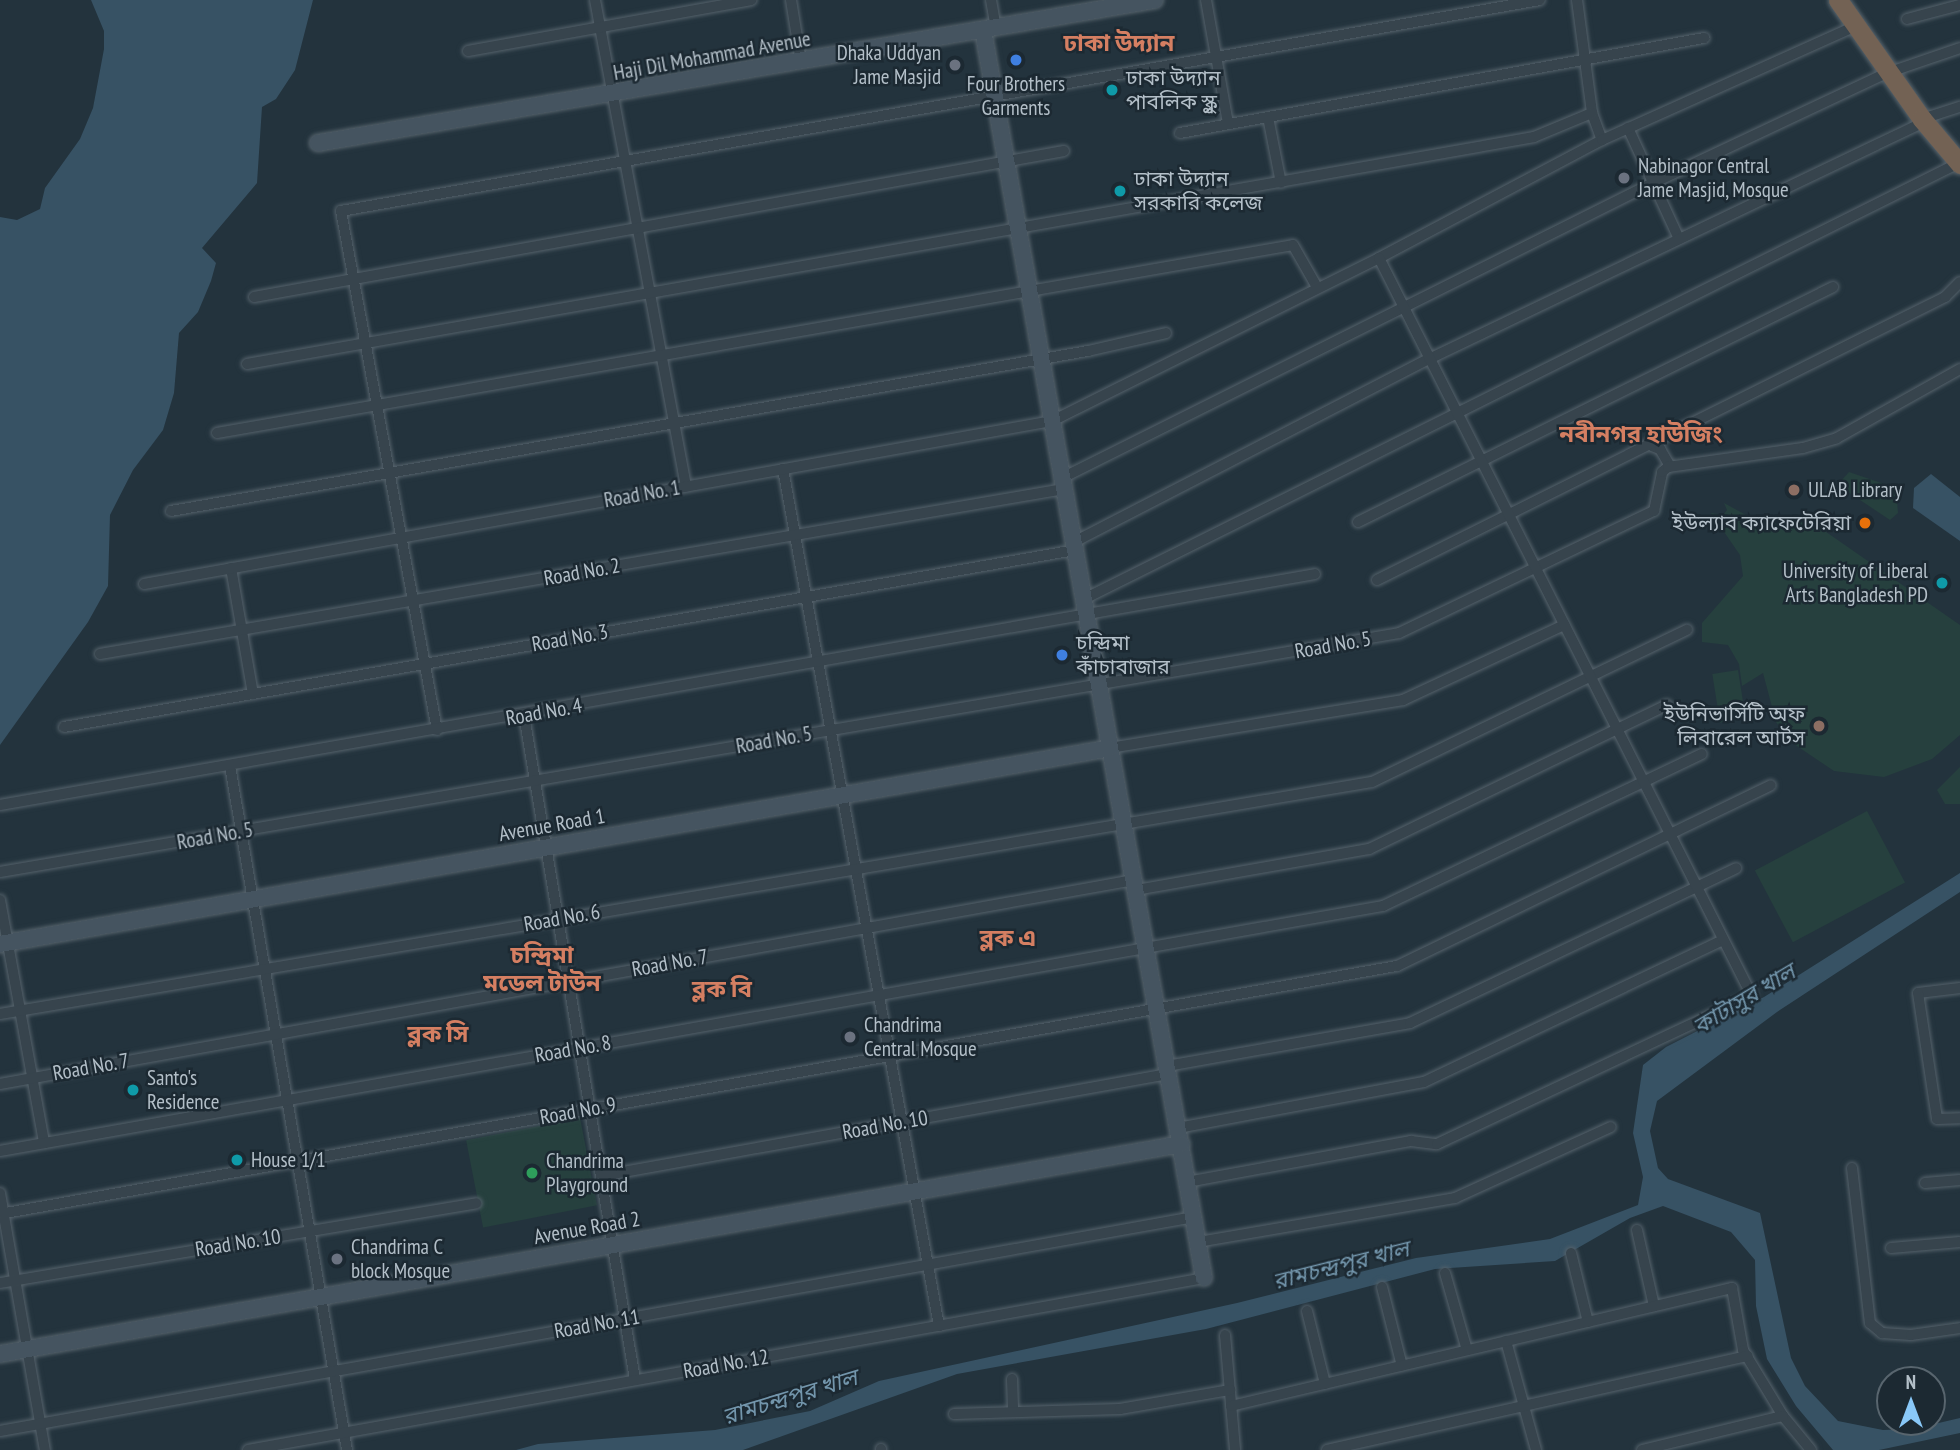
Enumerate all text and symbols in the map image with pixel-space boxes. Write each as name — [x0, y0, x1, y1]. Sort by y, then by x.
street label: Haji Dil Mohammad Avenue — [611, 26, 813, 86]
district label: ঢাকা উদ্যান — [1064, 29, 1174, 57]
place label: Dhaka Uddyan Jame Masjid — [837, 40, 941, 90]
marker: Four Brothers Garments — [1008, 52, 1024, 68]
marker: Dhaka Uddyan Jame Masjid — [947, 57, 963, 73]
place label: ঢাকা উদ্যান পাবলিক স্কুল — [1126, 65, 1221, 115]
place label: Four Brothers Garments — [967, 71, 1065, 121]
marker: ঢাকা উদ্যান পাবলিক স্কুল — [1104, 82, 1120, 98]
place label: Nabinagor Central Jame Masjid, Mosque — [1638, 153, 1790, 203]
place label: ঢাকা উদ্যান সরকারি কলেজ — [1134, 166, 1263, 216]
marker: Nabinagor Central Jame Masjid, Mosque — [1616, 170, 1632, 186]
marker: ঢাকা উদ্যান সরকারি কলেজ — [1112, 183, 1128, 199]
district label: নবীনগর হাউজিং — [1559, 420, 1723, 448]
street label: Road No. 1 — [601, 475, 683, 513]
place label: ULAB Library — [1808, 477, 1902, 503]
marker: ULAB Library — [1786, 482, 1802, 498]
place label: ইউল্যাব ক্যাফেটেরিয়া — [1672, 510, 1851, 536]
marker: ইউল্যাব ক্যাফেটেরিয়া — [1857, 515, 1873, 531]
street label: Road No. 2 — [541, 553, 623, 591]
place label: University of Liberal Arts Bangladesh PD — [1782, 558, 1928, 608]
marker: University of Liberal Arts Bangladesh PD — [1934, 575, 1950, 591]
street label: Road No. 3 — [529, 619, 611, 657]
street label: Road No. 5 — [1292, 626, 1374, 664]
place label: চন্দ্রিমা কাঁচাবাজার — [1076, 630, 1170, 680]
marker: চন্দ্রিমা কাঁচাবাজার — [1054, 647, 1070, 663]
street label: Road No. 4 — [503, 693, 585, 731]
place label: ইউনিভার্সিটি অফ লিবারেল আর্টস — [1664, 701, 1805, 751]
marker: ইউনিভার্সিটি অফ লিবারেল আর্টস — [1811, 718, 1827, 734]
street label: Road No. 5 — [733, 721, 815, 759]
street label: Avenue Road 1 — [497, 803, 607, 847]
street label: Road No. 5 — [174, 817, 256, 855]
street label: Road No. 6 — [521, 899, 603, 937]
district label: ব্লক এ — [980, 924, 1036, 952]
district label: চন্দ্রিমা মডেল টাউন — [483, 941, 601, 997]
street label: Road No. 7 — [629, 944, 711, 982]
water label: কাটাসুর খাল — [1688, 958, 1800, 1040]
district label: ব্লক বি — [692, 975, 752, 1003]
place label: Chandrima Central Mosque — [864, 1012, 977, 1062]
district label: ব্লক সি — [408, 1020, 468, 1048]
marker: Chandrima Central Mosque — [842, 1029, 858, 1045]
street label: Road No. 8 — [532, 1030, 614, 1068]
street label: Road No. 7 — [50, 1048, 132, 1086]
place label: Santo's Residence — [147, 1065, 219, 1115]
marker: Santo's Residence — [125, 1082, 141, 1098]
street label: Road No. 9 — [537, 1092, 619, 1130]
street label: Road No. 10 — [840, 1105, 930, 1145]
place label: House 1/1 — [251, 1147, 326, 1173]
place label: Chandrima Playground — [546, 1148, 628, 1198]
marker: House 1/1 — [229, 1152, 245, 1168]
marker: Chandrima Playground — [524, 1165, 540, 1181]
street label: Avenue Road 2 — [532, 1206, 642, 1250]
street label: Road No. 10 — [193, 1224, 283, 1262]
place label: Chandrima C block Mosque — [351, 1234, 451, 1284]
water label: রামচন্দ্রপুর খাল — [1270, 1235, 1412, 1295]
marker: Chandrima C block Mosque — [329, 1251, 345, 1267]
street label: Road No. 11 — [552, 1304, 642, 1344]
street label: Road No. 12 — [681, 1344, 771, 1384]
water label: রামচন্দ্রপুর খাল — [719, 1363, 861, 1431]
north arrow — [1876, 1366, 1946, 1436]
text: N — [1906, 1370, 1916, 1394]

